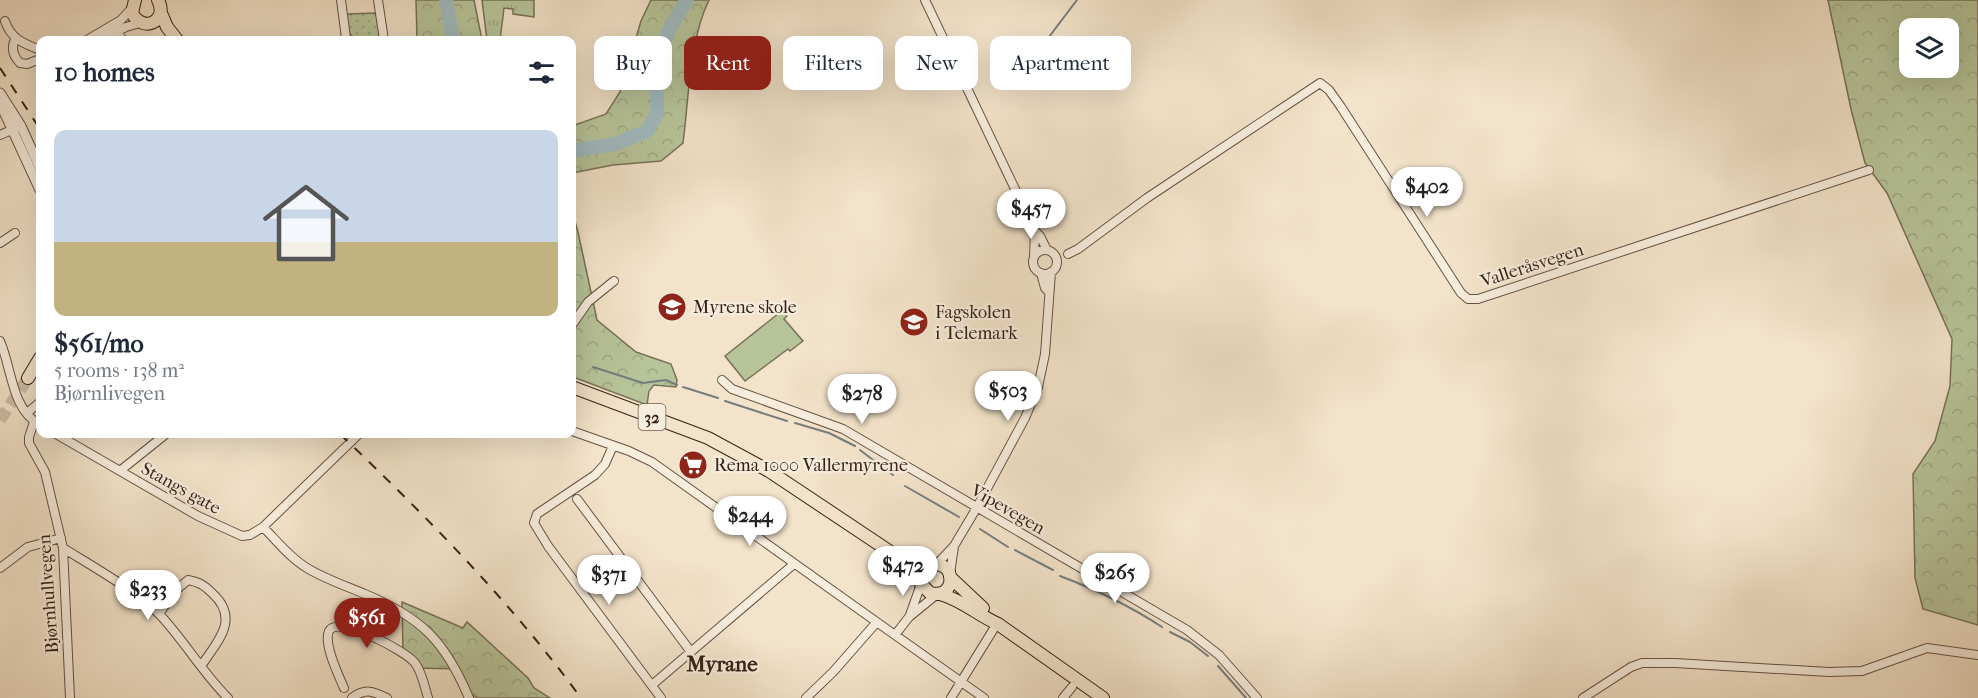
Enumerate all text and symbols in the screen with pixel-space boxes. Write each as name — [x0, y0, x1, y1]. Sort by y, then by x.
map controls — [1899, 18, 1959, 78]
button: layers — [1899, 18, 1959, 78]
chip: Buy — [594, 36, 672, 90]
chip: Rent — [684, 36, 771, 90]
chip: Filters — [783, 36, 883, 90]
chip: New — [895, 36, 978, 90]
chip: Apartment — [990, 36, 1131, 90]
icon: filters — [525, 56, 558, 89]
text: 10 homes — [54, 57, 155, 88]
pin: $402 — [1391, 167, 1463, 218]
icon: home — [252, 169, 360, 277]
text: $402 — [1405, 175, 1449, 198]
pin: $457 — [995, 189, 1067, 240]
text: $457 — [1011, 197, 1051, 220]
street label: Valleråsvegen — [1477, 239, 1587, 292]
school or university icon: Myrene skole — [656, 291, 688, 323]
place label: Myrene skole — [693, 297, 797, 318]
place label: Fagskolen i Telemark — [935, 302, 1018, 344]
school or university icon: Fagskolen i Telemark — [898, 306, 930, 338]
text: $561/mo — [54, 328, 144, 359]
text: 5 rooms · 138 m² — [54, 359, 184, 382]
pin: $503 — [972, 371, 1044, 422]
pin: $278 — [826, 374, 898, 425]
text: $503 — [989, 379, 1027, 402]
text: Bjørnlivegen — [54, 382, 165, 405]
text: $278 — [842, 382, 883, 405]
road number: 32 — [638, 404, 666, 430]
supermarket icon: Rema 1000 Vallermyrene — [677, 449, 709, 481]
place label: Rema 1000 Vallermyrene — [714, 455, 908, 476]
street label: Stangs gate — [137, 458, 224, 519]
street label: Vipevegen — [966, 479, 1049, 539]
pin: $244 — [714, 496, 786, 547]
text: $244 — [727, 504, 773, 527]
street label: Bjørnhullvegen — [34, 533, 63, 654]
pin: $472 — [867, 546, 939, 597]
pin: $265 — [1079, 553, 1151, 604]
text: $472 — [882, 554, 924, 577]
pin: $371 — [573, 555, 645, 606]
text: $265 — [1095, 561, 1135, 584]
text: $371 — [591, 563, 627, 586]
pin: $233 — [112, 570, 184, 621]
text: $233 — [129, 578, 167, 601]
pin: $561 — [331, 598, 403, 649]
text: $561 — [348, 606, 386, 629]
district label: Myrane — [685, 652, 758, 676]

